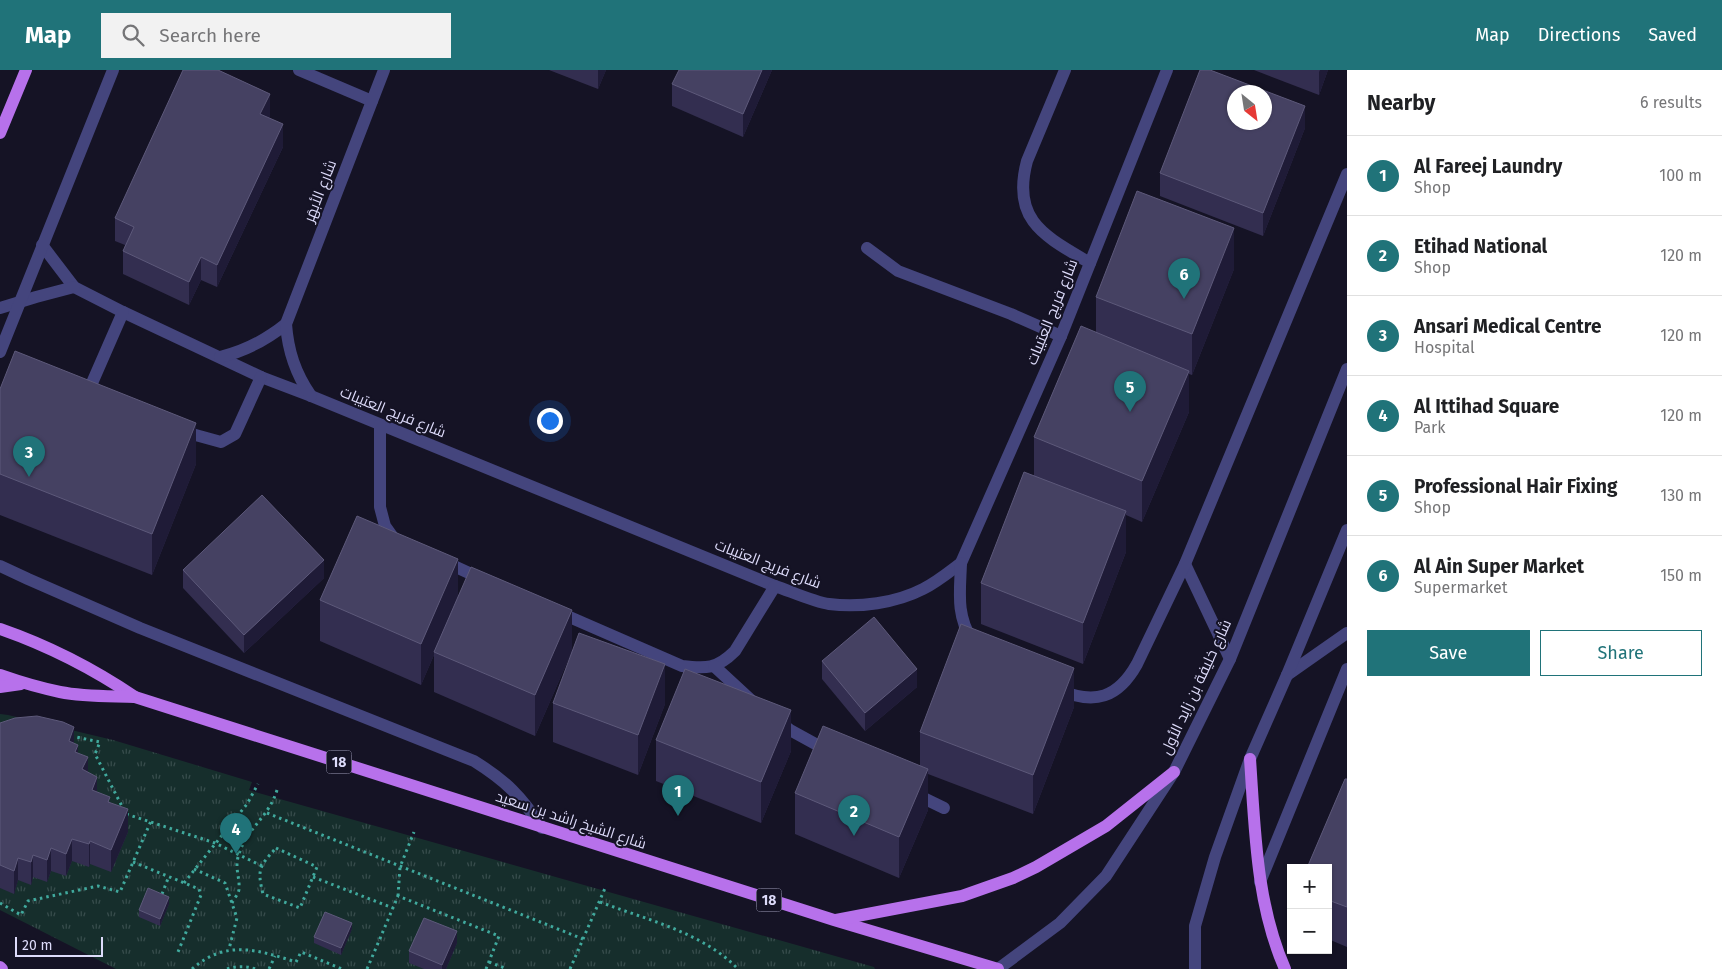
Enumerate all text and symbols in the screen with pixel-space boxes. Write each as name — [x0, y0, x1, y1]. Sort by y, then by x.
search box — [101, 13, 451, 58]
text: Map — [25, 21, 71, 49]
icon: search — [119, 21, 147, 49]
text: Search here — [159, 24, 261, 47]
text: Map — [1475, 24, 1510, 46]
text: Directions — [1538, 24, 1620, 46]
text: Saved — [1648, 24, 1697, 46]
north arrow — [1227, 85, 1272, 130]
text: Nearby — [1367, 90, 1435, 116]
text: 6 results — [1640, 93, 1702, 112]
text: Al Fareej Laundry — [1414, 155, 1562, 178]
street label: شارع الأبهَر — [300, 157, 342, 226]
text: 1 — [1379, 166, 1387, 185]
text: 100 m — [1659, 166, 1702, 185]
text: Shop — [1414, 178, 1451, 197]
text: Etihad National — [1414, 235, 1547, 258]
text: 2 — [1379, 246, 1387, 265]
text: 120 m — [1660, 246, 1702, 265]
street label: شارع فريج العتيبات — [1023, 256, 1083, 368]
pin: 6 — [1168, 258, 1200, 299]
text: Shop — [1414, 258, 1451, 277]
text: Ansari Medical Centre — [1414, 315, 1601, 338]
text: 3 — [1379, 326, 1387, 345]
text: 120 m — [1660, 326, 1702, 345]
text: Hospital — [1414, 338, 1475, 357]
pin: 5 — [1114, 371, 1146, 412]
street label: شارع فريج العتيبات — [337, 383, 449, 443]
text: Al Ittihad Square — [1414, 395, 1559, 418]
text: 4 — [1378, 406, 1388, 425]
text: 120 m — [1660, 406, 1702, 425]
your location — [537, 408, 563, 434]
text: Park — [1414, 418, 1446, 437]
pin: 3 — [13, 436, 45, 477]
text: Professional Hair Fixing — [1414, 475, 1617, 498]
text: 5 — [1379, 486, 1387, 505]
text: 130 m — [1660, 486, 1702, 505]
text: Shop — [1414, 498, 1451, 517]
street label: شارع فريج العتيبات — [712, 535, 824, 594]
text: Al Ain Super Market — [1414, 555, 1584, 578]
text: 6 — [1378, 566, 1388, 585]
text: 150 m — [1660, 566, 1702, 585]
text: Supermarket — [1414, 578, 1508, 597]
street label: شارع خليفة بن زايد الأول — [1157, 617, 1237, 758]
button: Save — [1367, 630, 1530, 676]
button: Share — [1540, 630, 1702, 676]
road number: 18 — [326, 750, 352, 774]
pin: 1 — [662, 775, 694, 816]
street label: شارع الشيخ راشد بن سعيد — [493, 787, 649, 855]
pin: 2 — [838, 795, 870, 836]
pin: 4 — [220, 813, 252, 854]
map controls — [1287, 864, 1332, 954]
button: + — [1287, 864, 1332, 909]
road number: 18 — [756, 888, 782, 912]
button: − — [1287, 909, 1332, 954]
scale bar — [15, 934, 102, 957]
text: 20 m — [22, 937, 52, 954]

